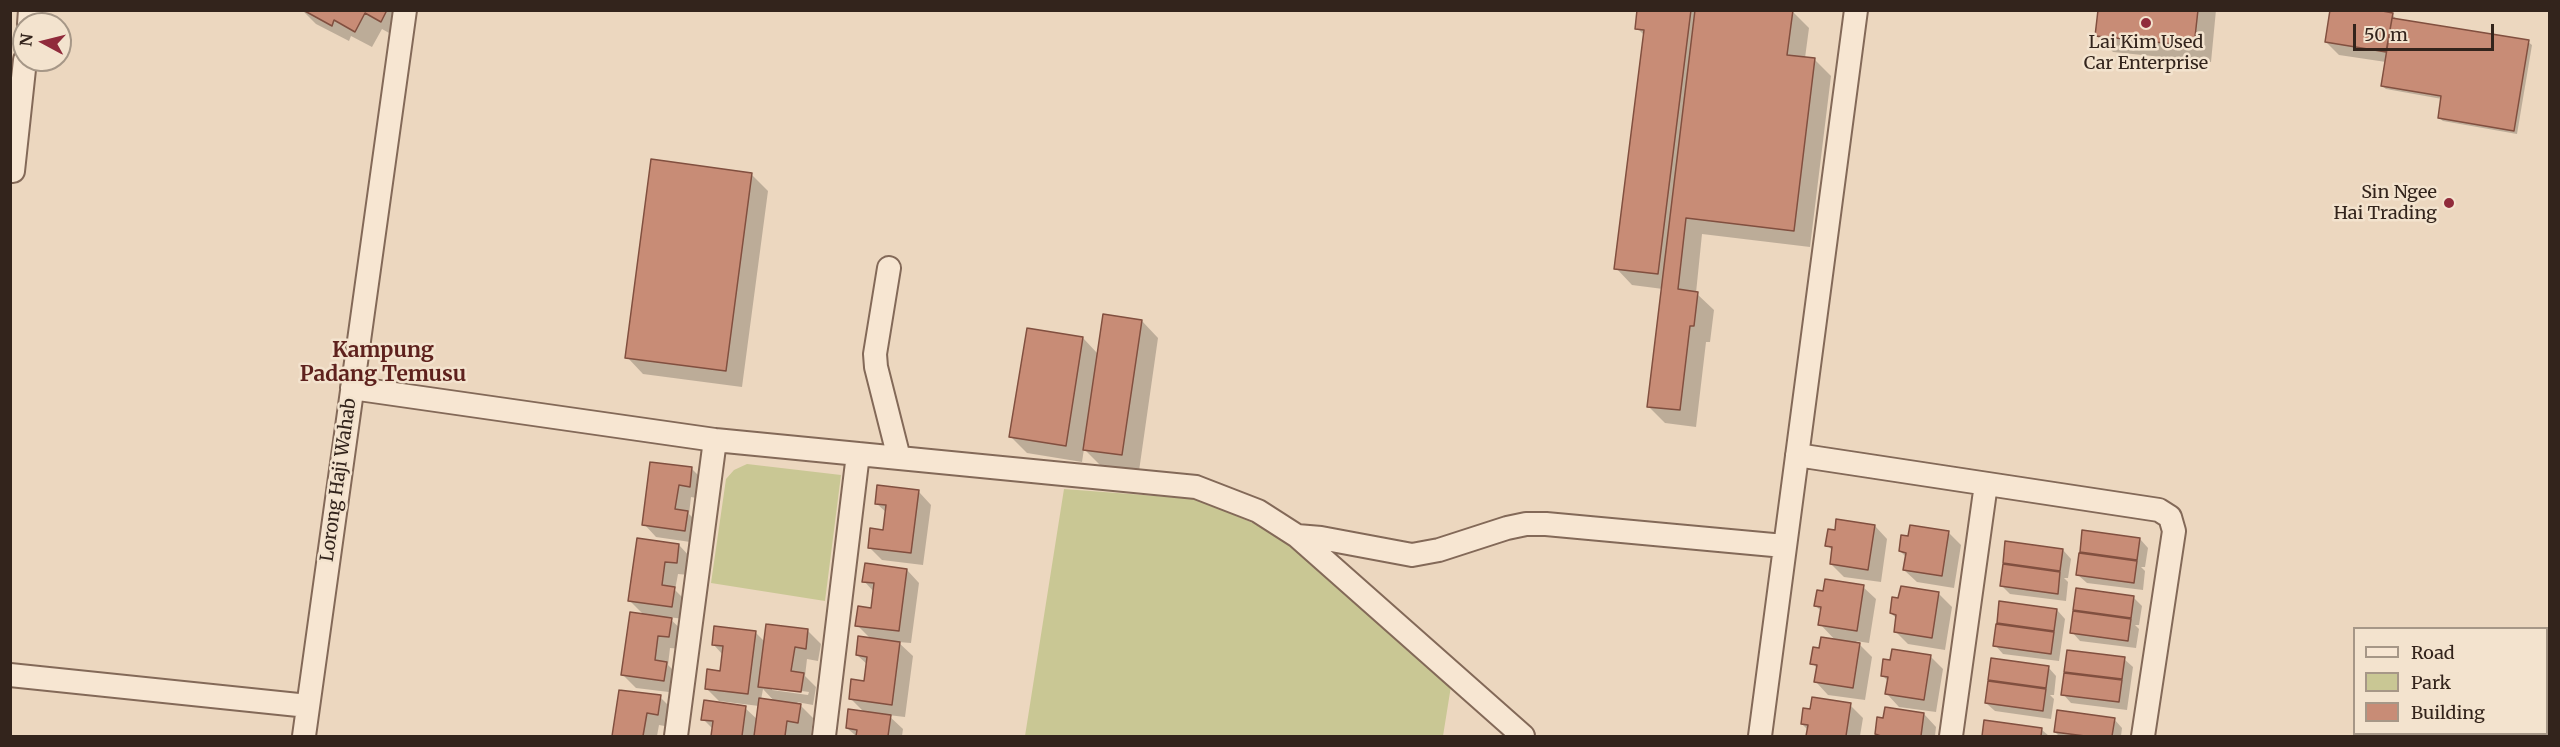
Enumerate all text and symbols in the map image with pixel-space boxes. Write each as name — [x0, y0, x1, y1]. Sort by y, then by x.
north arrow — [12, 12, 72, 72]
scale bar — [2356, 12, 2497, 50]
marker: Lai Kim Used Car Enterprise — [2139, 16, 2153, 30]
text: 50 m — [2364, 23, 2408, 46]
place label: Lai Kim Used Car Enterprise — [2084, 32, 2208, 74]
text: N — [15, 33, 37, 48]
place label: Sin Ngee Hai Trading — [2333, 182, 2437, 224]
marker: Sin Ngee Hai Trading — [2442, 196, 2456, 210]
district label: Kampung Padang Temusu — [300, 338, 466, 388]
street label: Lorong Haji Wahab — [317, 397, 361, 563]
legend — [2353, 627, 2548, 735]
text: Road — [2411, 641, 2455, 664]
text: Park — [2411, 671, 2451, 694]
text: Building — [2411, 701, 2485, 724]

